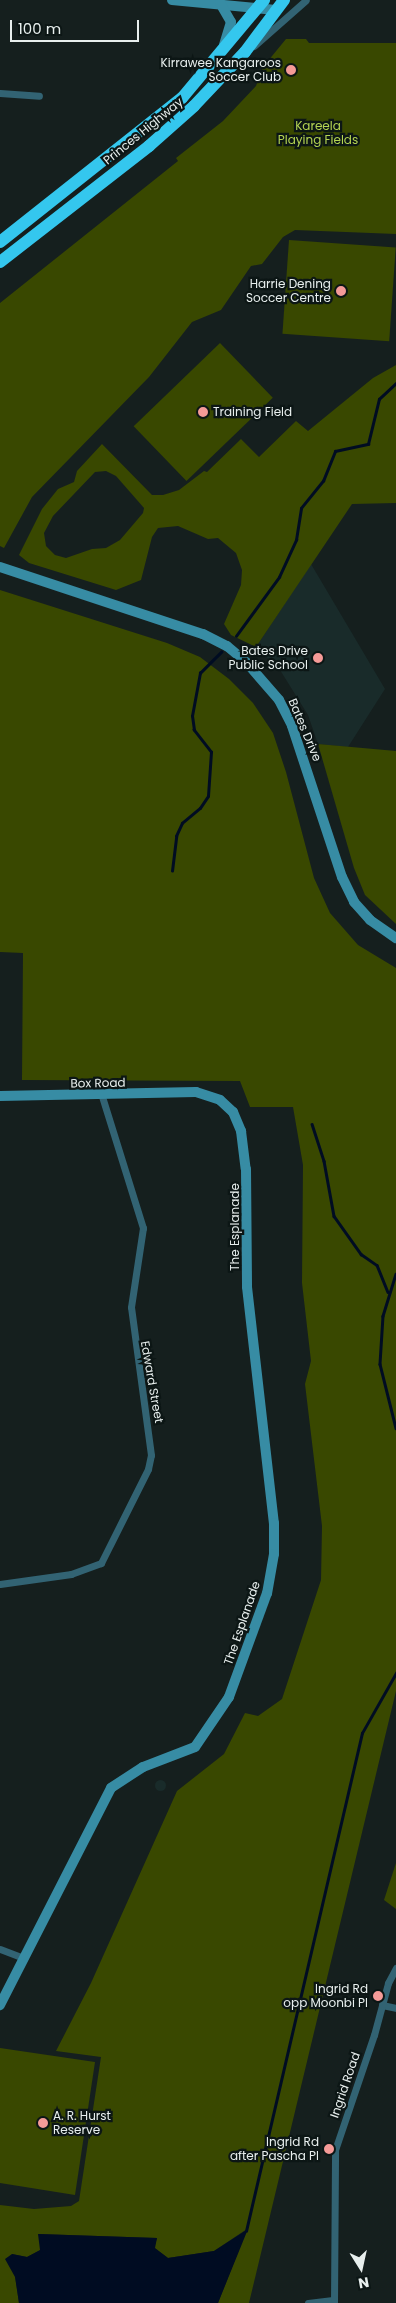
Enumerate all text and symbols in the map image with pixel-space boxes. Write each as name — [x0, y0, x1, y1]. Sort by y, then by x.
scale bar — [12, 10, 141, 42]
text: 100 m — [18, 18, 61, 39]
place label: Kirrawee Kangaroos Soccer Club — [161, 56, 281, 84]
marker: Kirrawee Kangaroos Soccer Club — [285, 64, 297, 76]
street label: Princes Highway — [100, 95, 186, 167]
park label: Kareela Playing Fields — [278, 119, 358, 147]
place label: Harrie Dening Soccer Centre — [246, 277, 331, 305]
marker: Harrie Dening Soccer Centre — [335, 285, 347, 297]
place label: Training Field — [213, 405, 292, 419]
marker: Training Field — [197, 406, 209, 418]
place label: Bates Drive Public School — [229, 644, 308, 672]
marker: Bates Drive Public School — [312, 652, 324, 664]
street label: Bates Drive — [285, 696, 325, 764]
street label: Box Road — [70, 1075, 126, 1091]
street label: The Esplanade — [228, 1183, 242, 1271]
street label: Edward Street — [138, 1340, 166, 1424]
street label: The Esplanade — [221, 1579, 263, 1667]
place label: Ingrid Rd opp Moonbi Pl — [283, 1982, 368, 2010]
marker: Ingrid Rd opp Moonbi Pl — [372, 1990, 384, 2002]
street label: Ingrid Road — [327, 2050, 363, 2120]
place label: A. R. Hurst Reserve — [53, 2109, 111, 2137]
marker: A. R. Hurst Reserve — [37, 2117, 49, 2129]
place label: Ingrid Rd after Pascha Pl — [230, 2135, 319, 2163]
marker: Ingrid Rd after Pascha Pl — [323, 2143, 335, 2155]
north arrow — [336, 2243, 386, 2293]
text: N — [357, 2272, 371, 2294]

